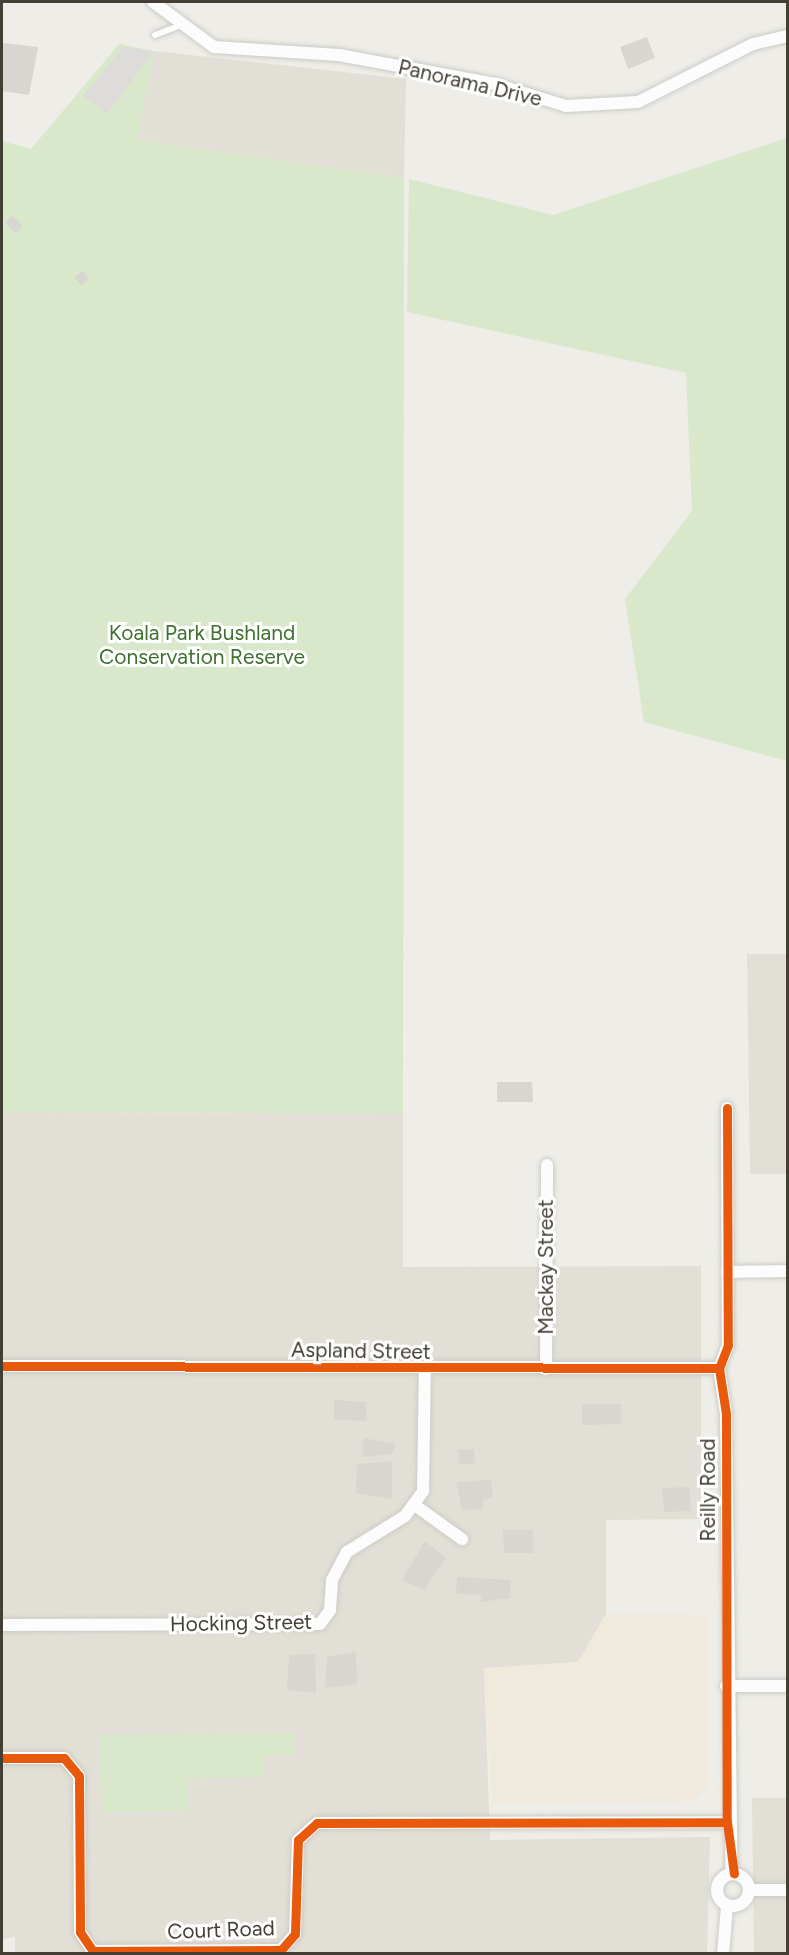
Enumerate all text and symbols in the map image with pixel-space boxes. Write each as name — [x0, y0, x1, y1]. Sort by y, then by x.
street label: Panorama Drive — [396, 54, 544, 112]
park label: Koala Park Bushland Conservation Reserve — [99, 620, 305, 670]
street label: Mackay Street — [533, 1199, 559, 1335]
street label: Aspland Street — [291, 1337, 431, 1365]
street label: Reilly Road — [695, 1438, 721, 1542]
street label: Hocking Street — [170, 1609, 312, 1637]
street label: Court Road — [167, 1916, 275, 1944]

